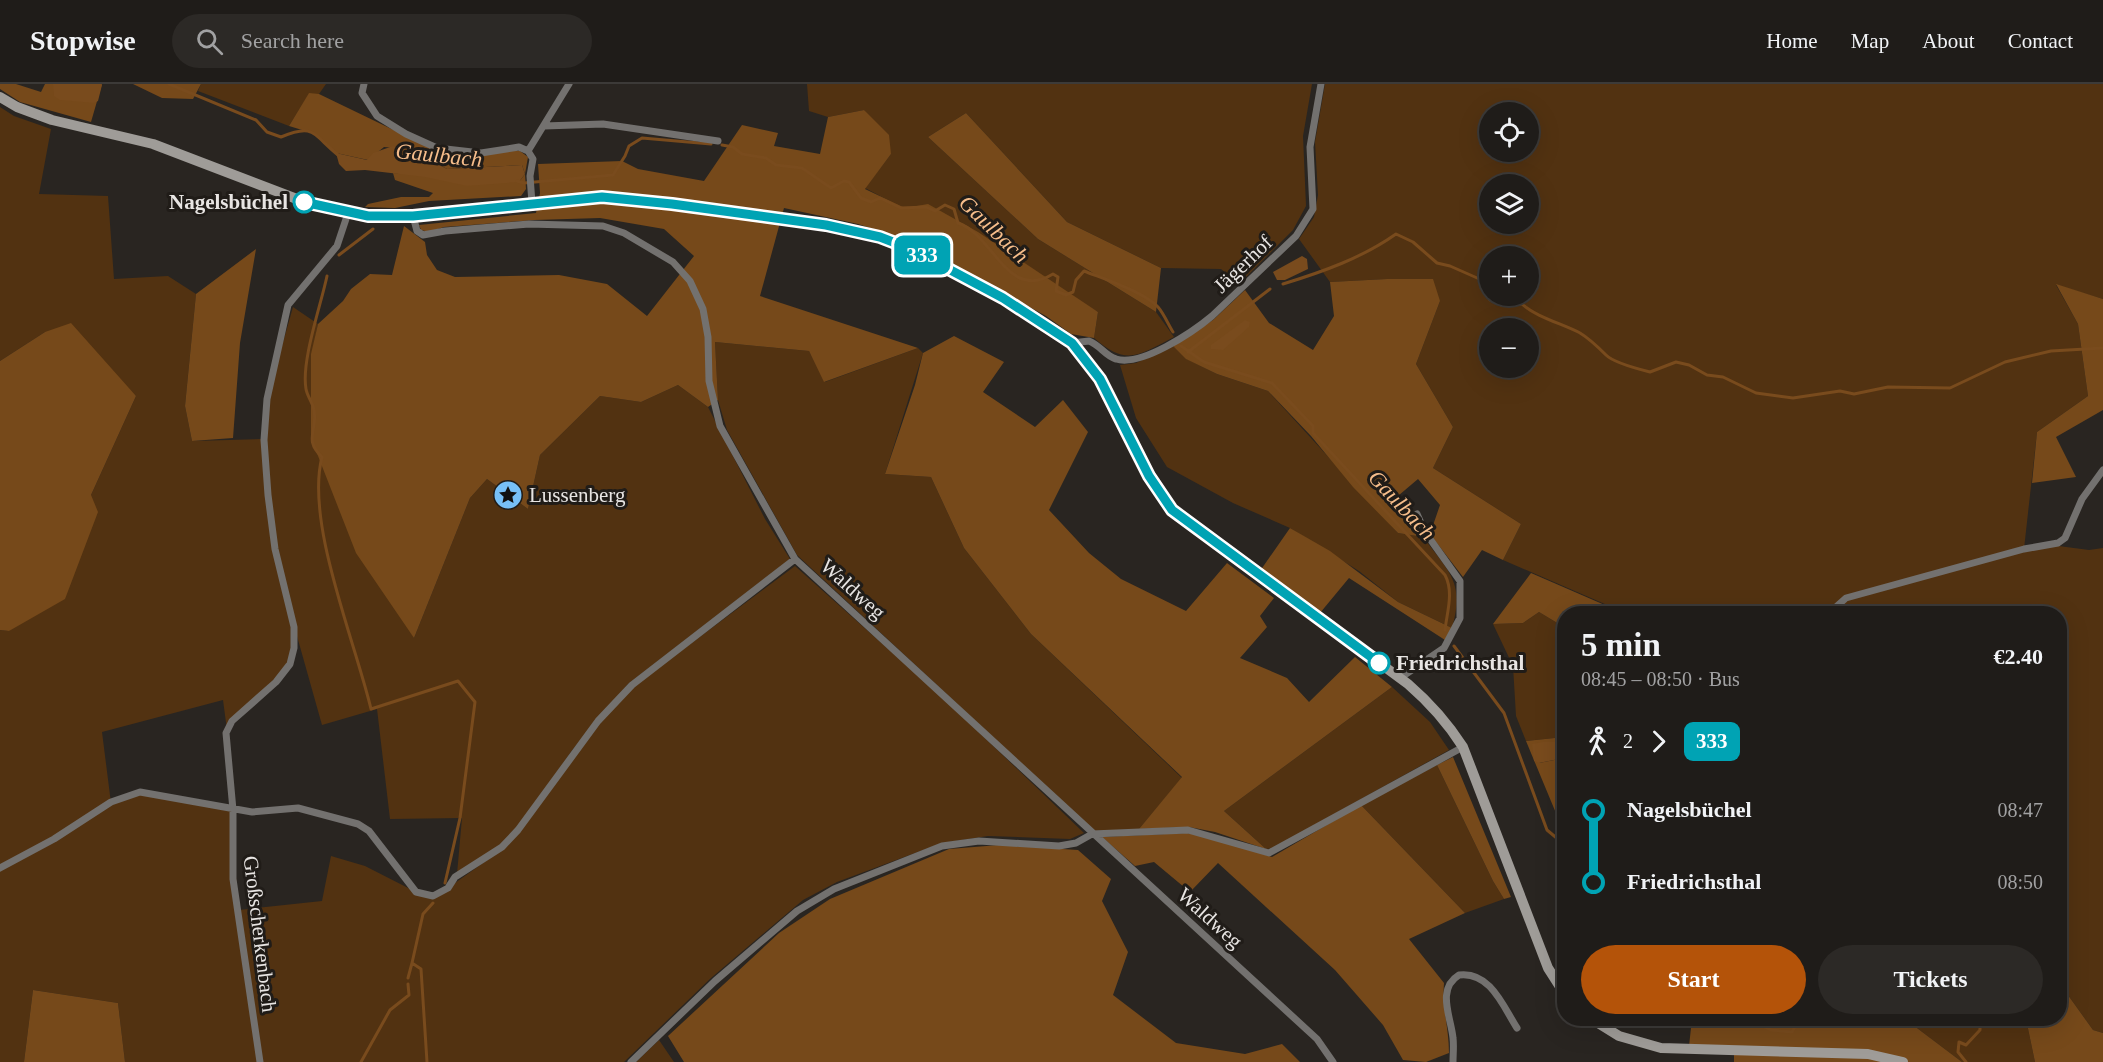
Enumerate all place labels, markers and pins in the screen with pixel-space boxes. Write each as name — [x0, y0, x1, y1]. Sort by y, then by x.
place label: Nagelsbüchel — [169, 190, 288, 214]
marker: Nagelsbüchel — [293, 191, 315, 213]
place icon: Lussenberg — [492, 479, 524, 511]
place label: Lussenberg — [529, 483, 626, 507]
place label: Friedrichsthal — [1396, 651, 1524, 675]
marker: Friedrichsthal — [1368, 652, 1390, 674]

